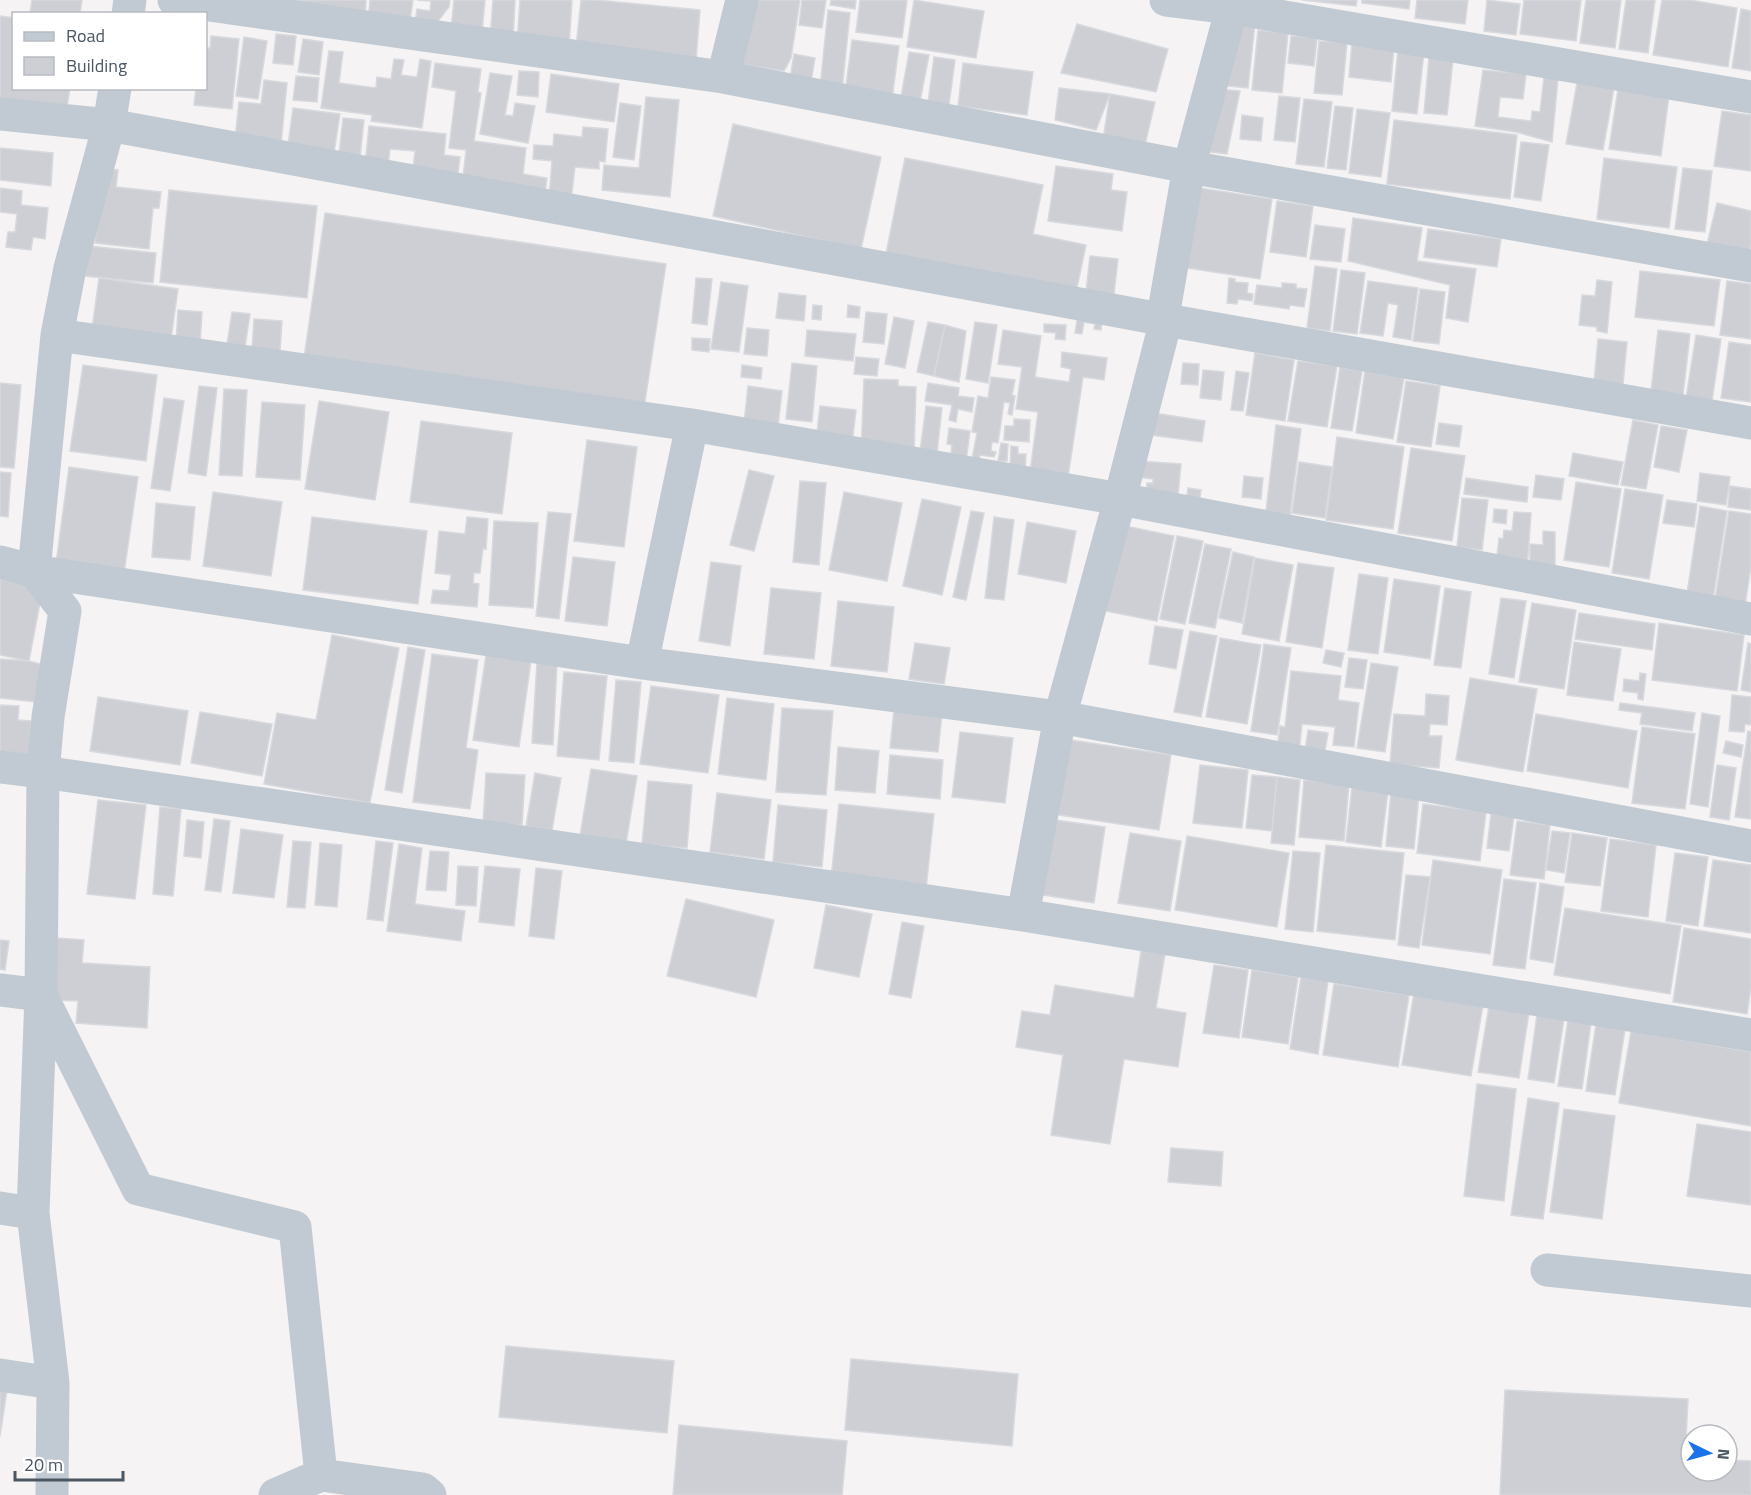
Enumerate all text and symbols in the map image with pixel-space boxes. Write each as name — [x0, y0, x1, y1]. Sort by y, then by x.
legend — [12, 12, 207, 90]
text: Road — [66, 22, 105, 49]
text: Building — [66, 52, 127, 79]
north arrow — [1679, 1423, 1739, 1483]
scale bar — [15, 1444, 123, 1482]
text: N — [1712, 1448, 1736, 1461]
text: 20 m — [24, 1451, 63, 1478]

